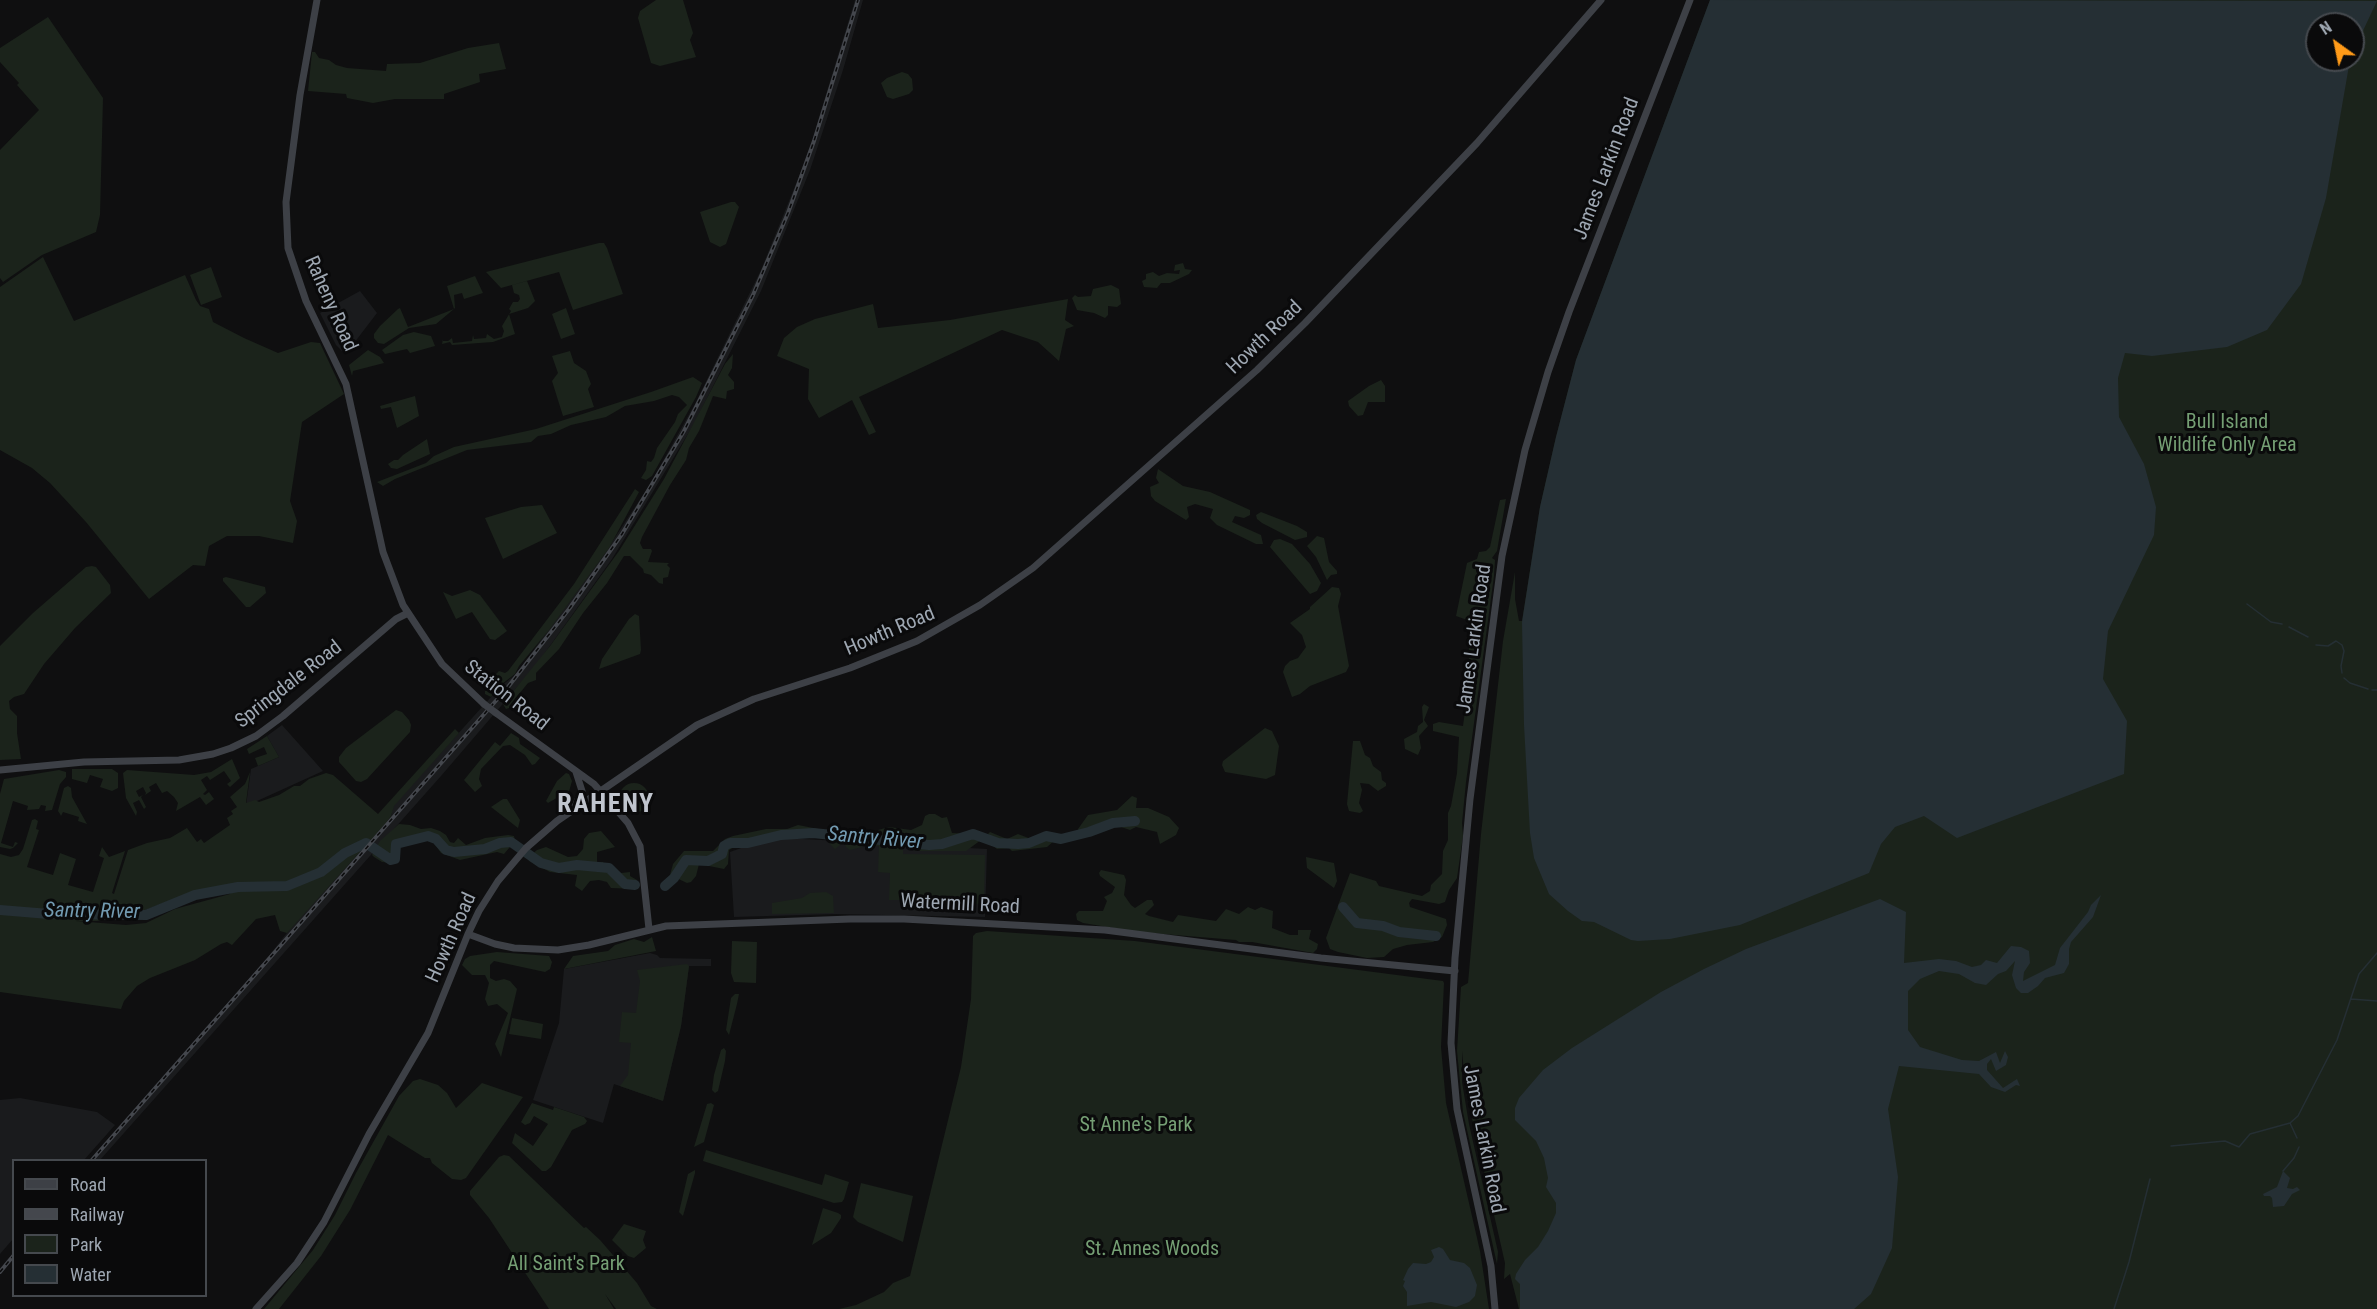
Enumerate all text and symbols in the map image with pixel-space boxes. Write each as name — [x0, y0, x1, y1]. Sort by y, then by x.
north arrow — [2305, 12, 2365, 72]
text: N — [2317, 18, 2335, 39]
street label: James Larkin Road — [1569, 94, 1645, 244]
street label: Raheny Road — [298, 253, 362, 355]
street label: Howth Road — [1222, 296, 1308, 380]
park label: Bull Island Wildlife Only Area — [2157, 411, 2297, 458]
street label: James Larkin Road — [1453, 563, 1497, 715]
street label: Howth Road — [841, 602, 939, 662]
street label: Springdale Road — [231, 636, 347, 734]
street label: Station Road — [459, 655, 553, 737]
district label: RAHENY — [557, 789, 655, 821]
water label: Santry River — [826, 822, 924, 856]
street label: Howth Road — [422, 889, 482, 987]
street label: Watermill Road — [900, 890, 1020, 920]
water label: Santry River — [44, 899, 140, 925]
street label: James Larkin Road — [1457, 1063, 1509, 1215]
park label: St Anne's Park — [1079, 1114, 1193, 1138]
legend — [12, 1159, 207, 1297]
text: Road — [70, 1174, 106, 1195]
text: Railway — [70, 1204, 124, 1225]
text: Park — [70, 1234, 102, 1255]
park label: St. Annes Woods — [1085, 1238, 1219, 1262]
park label: All Saint's Park — [507, 1253, 625, 1277]
text: Water — [70, 1264, 111, 1285]

